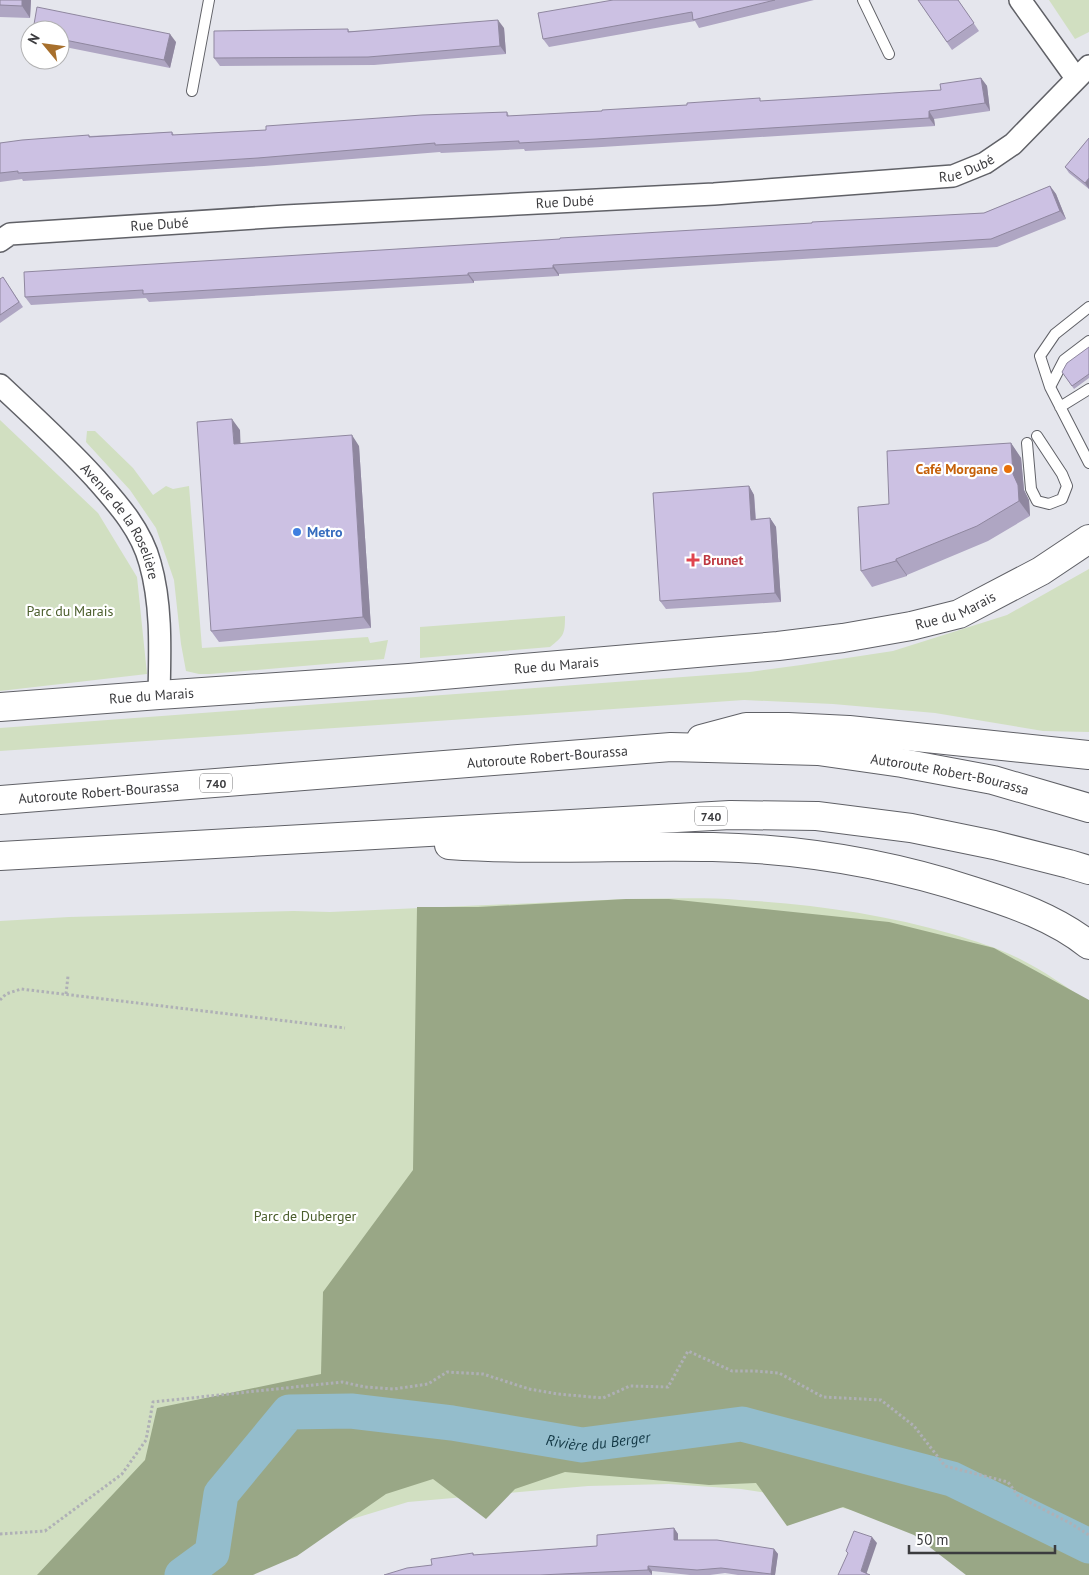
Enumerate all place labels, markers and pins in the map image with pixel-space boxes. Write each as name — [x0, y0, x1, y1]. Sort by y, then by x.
place label: Café Morgane — [915, 460, 998, 478]
marker: Café Morgane — [1002, 463, 1014, 475]
place label: Metro — [307, 523, 343, 541]
marker: Metro — [291, 526, 303, 538]
place label: Brunet — [703, 551, 743, 569]
marker: Brunet — [687, 554, 699, 566]

